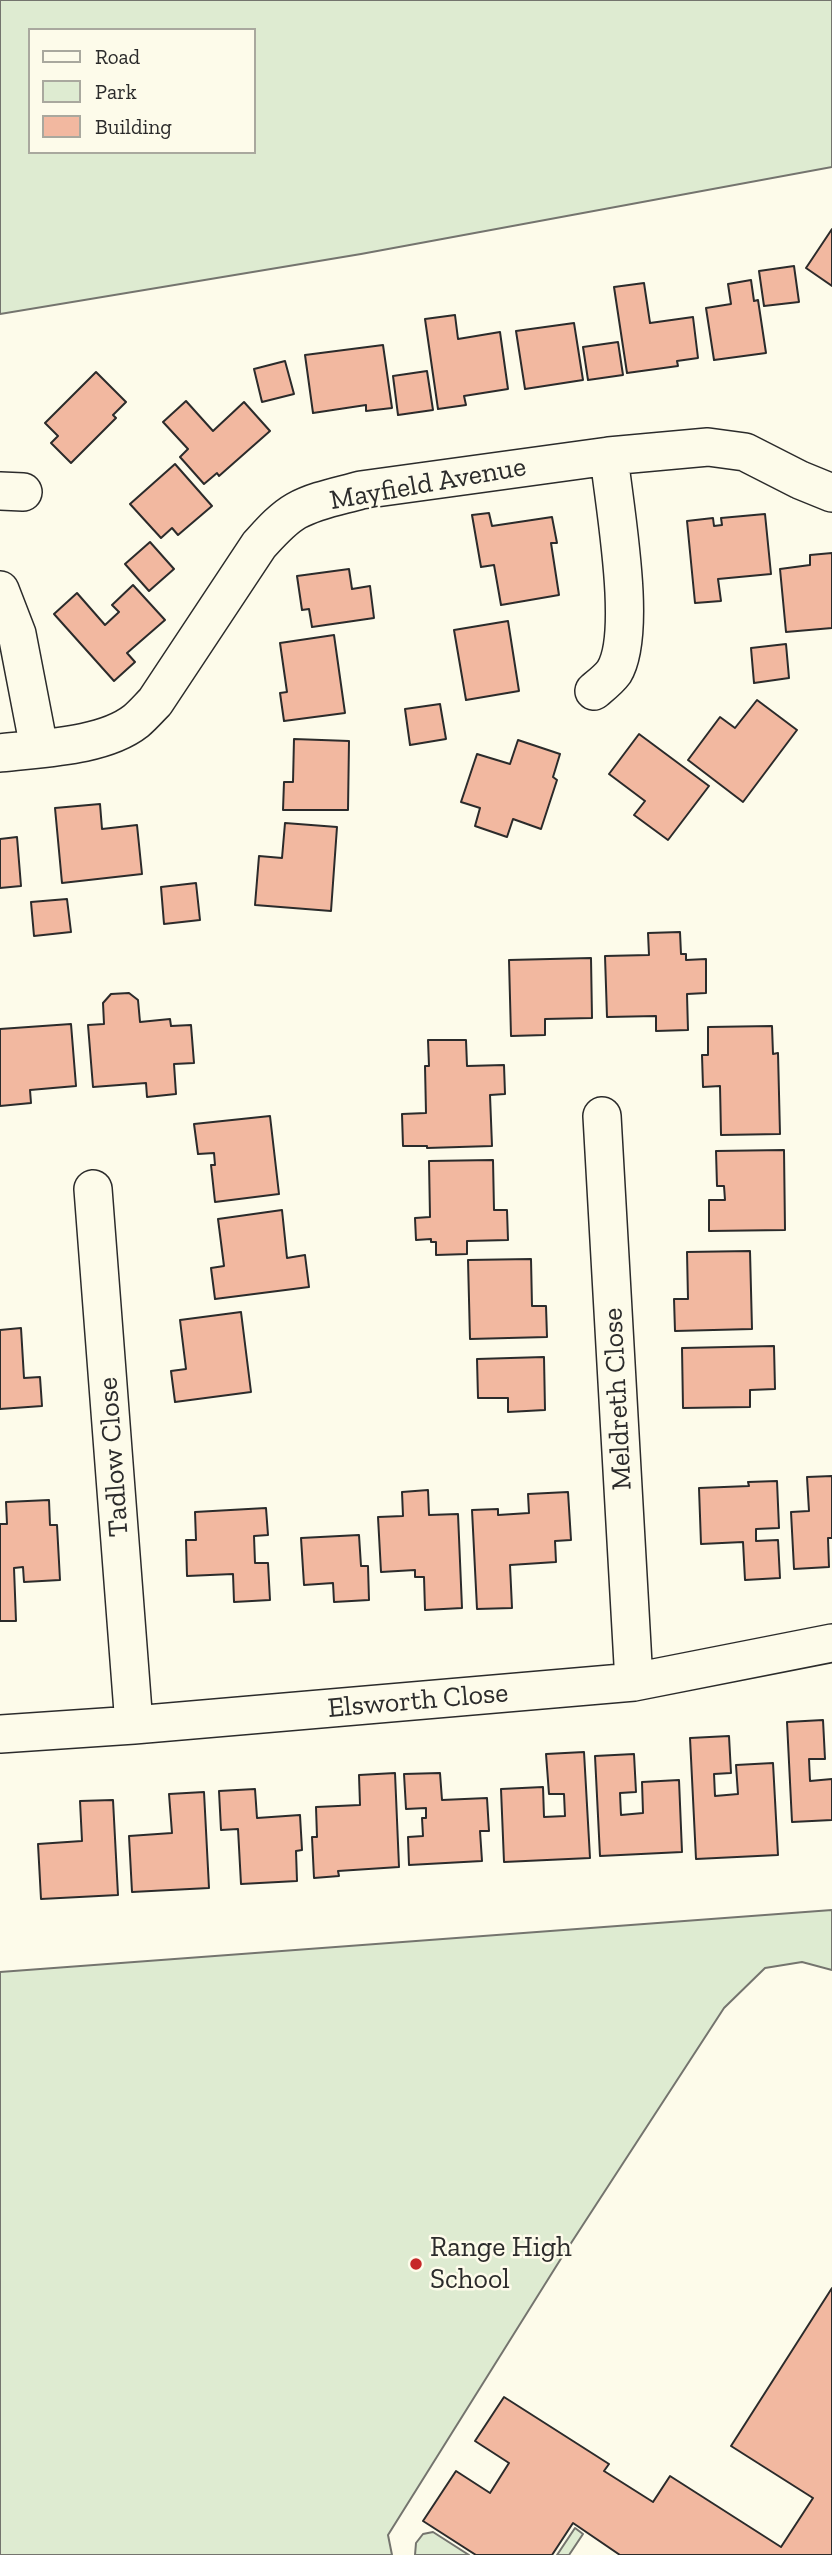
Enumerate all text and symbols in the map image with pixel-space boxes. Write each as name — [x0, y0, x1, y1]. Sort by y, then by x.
legend — [28, 28, 256, 154]
text: Road — [95, 44, 140, 69]
text: Park — [95, 79, 137, 104]
text: Building — [95, 114, 172, 139]
street label: Mayfield Avenue — [327, 450, 529, 518]
street label: Meldreth Close — [596, 1307, 640, 1491]
street label: Tadlow Close — [92, 1376, 136, 1538]
street label: Elsworth Close — [326, 1676, 510, 1726]
place label: Range High School — [430, 2231, 572, 2297]
marker: Range High School — [408, 2256, 424, 2272]

